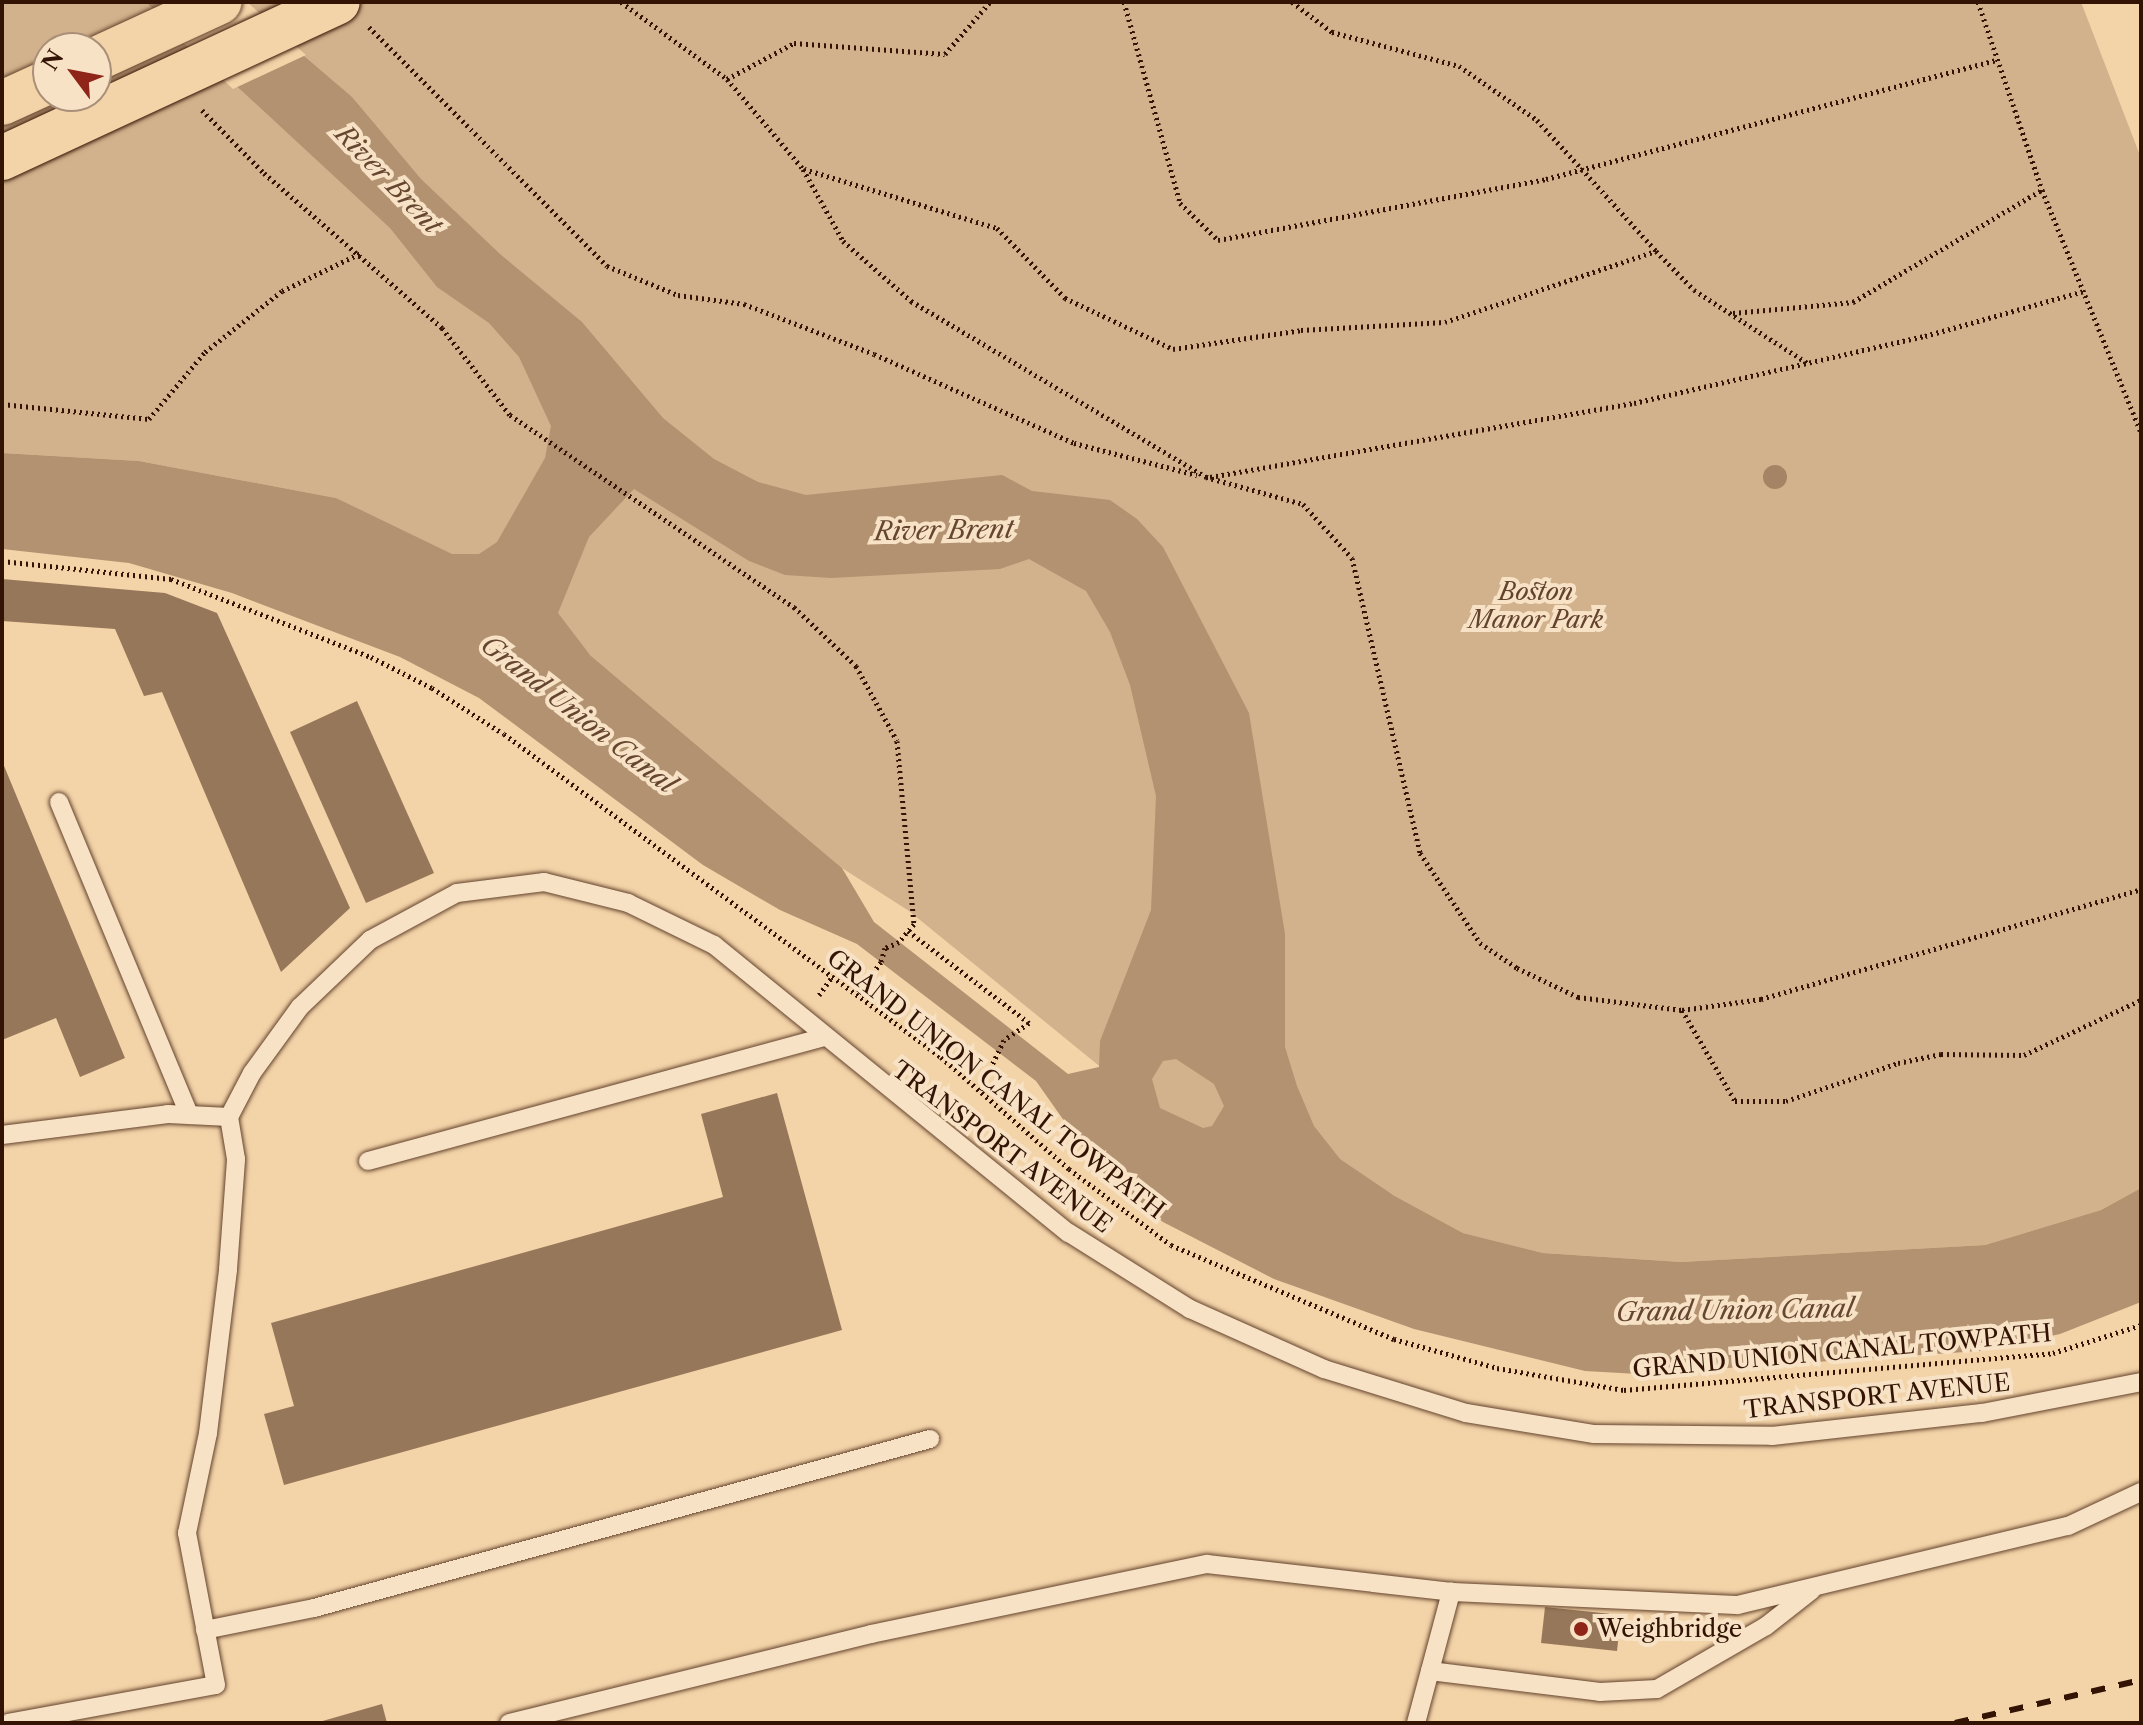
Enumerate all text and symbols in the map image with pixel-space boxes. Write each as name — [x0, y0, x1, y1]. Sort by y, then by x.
north arrow — [32, 32, 112, 112]
text: N — [36, 45, 69, 75]
water label: River Brent — [328, 119, 448, 241]
water label: River Brent — [874, 514, 1014, 548]
park label: Boston Manor Park — [1469, 578, 1603, 634]
water label: Grand Union Canal — [474, 629, 682, 801]
street label: GRAND UNION CANAL TOWPATH — [821, 943, 1171, 1225]
street label: TRANSPORT AVENUE — [886, 1055, 1118, 1239]
water label: Grand Union Canal — [1616, 1293, 1854, 1329]
street label: GRAND UNION CANAL TOWPATH — [1631, 1318, 2053, 1384]
street label: TRANSPORT AVENUE — [1742, 1368, 2012, 1424]
place label: Weighbridge — [1597, 1615, 1742, 1643]
marker: Weighbridge — [1572, 1620, 1590, 1638]

